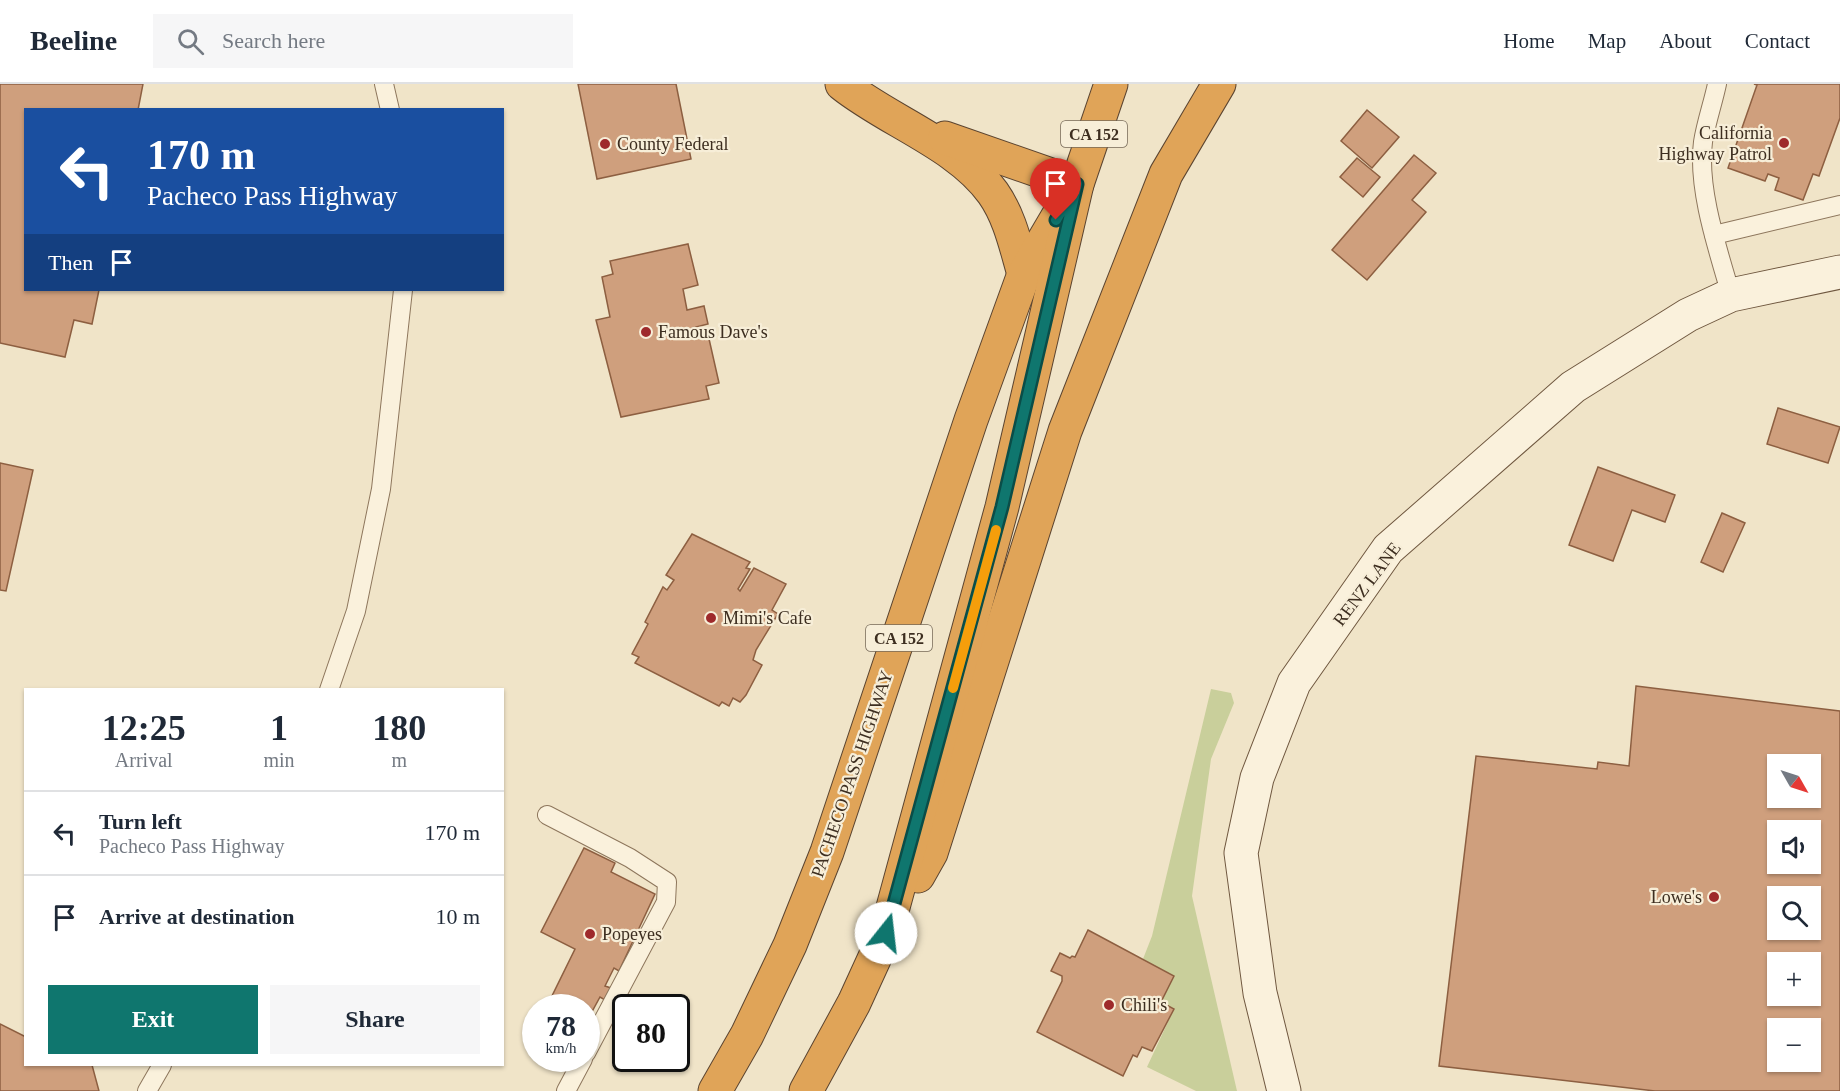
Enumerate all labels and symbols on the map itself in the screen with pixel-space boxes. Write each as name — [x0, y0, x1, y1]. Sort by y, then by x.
road number: CA 152 — [1061, 121, 1127, 147]
place label: California Highway Patrol — [1659, 123, 1772, 164]
place label: County Federal — [617, 134, 728, 154]
marker: California Highway Patrol — [1777, 136, 1791, 150]
marker: County Federal — [598, 137, 612, 151]
pin — [1030, 158, 1081, 220]
place label: Famous Dave's — [658, 322, 768, 342]
marker: Famous Dave's — [639, 325, 653, 339]
street label: RENZ LANE — [1329, 538, 1405, 630]
place label: Mimi's Cafe — [723, 608, 812, 628]
marker: Mimi's Cafe — [704, 611, 718, 625]
road number: CA 152 — [866, 625, 932, 651]
street label: PACHECO PASS HIGHWAY — [807, 668, 897, 880]
north arrow — [1767, 754, 1821, 808]
place label: Lowe's — [1651, 887, 1702, 907]
marker: Lowe's — [1707, 890, 1721, 904]
position arrow — [854, 901, 918, 965]
place label: Popeyes — [602, 924, 662, 944]
marker: Popeyes — [583, 927, 597, 941]
speed limit sign: 80 — [612, 994, 690, 1072]
place label: Chili's — [1121, 995, 1167, 1015]
marker: Chili's — [1102, 998, 1116, 1012]

